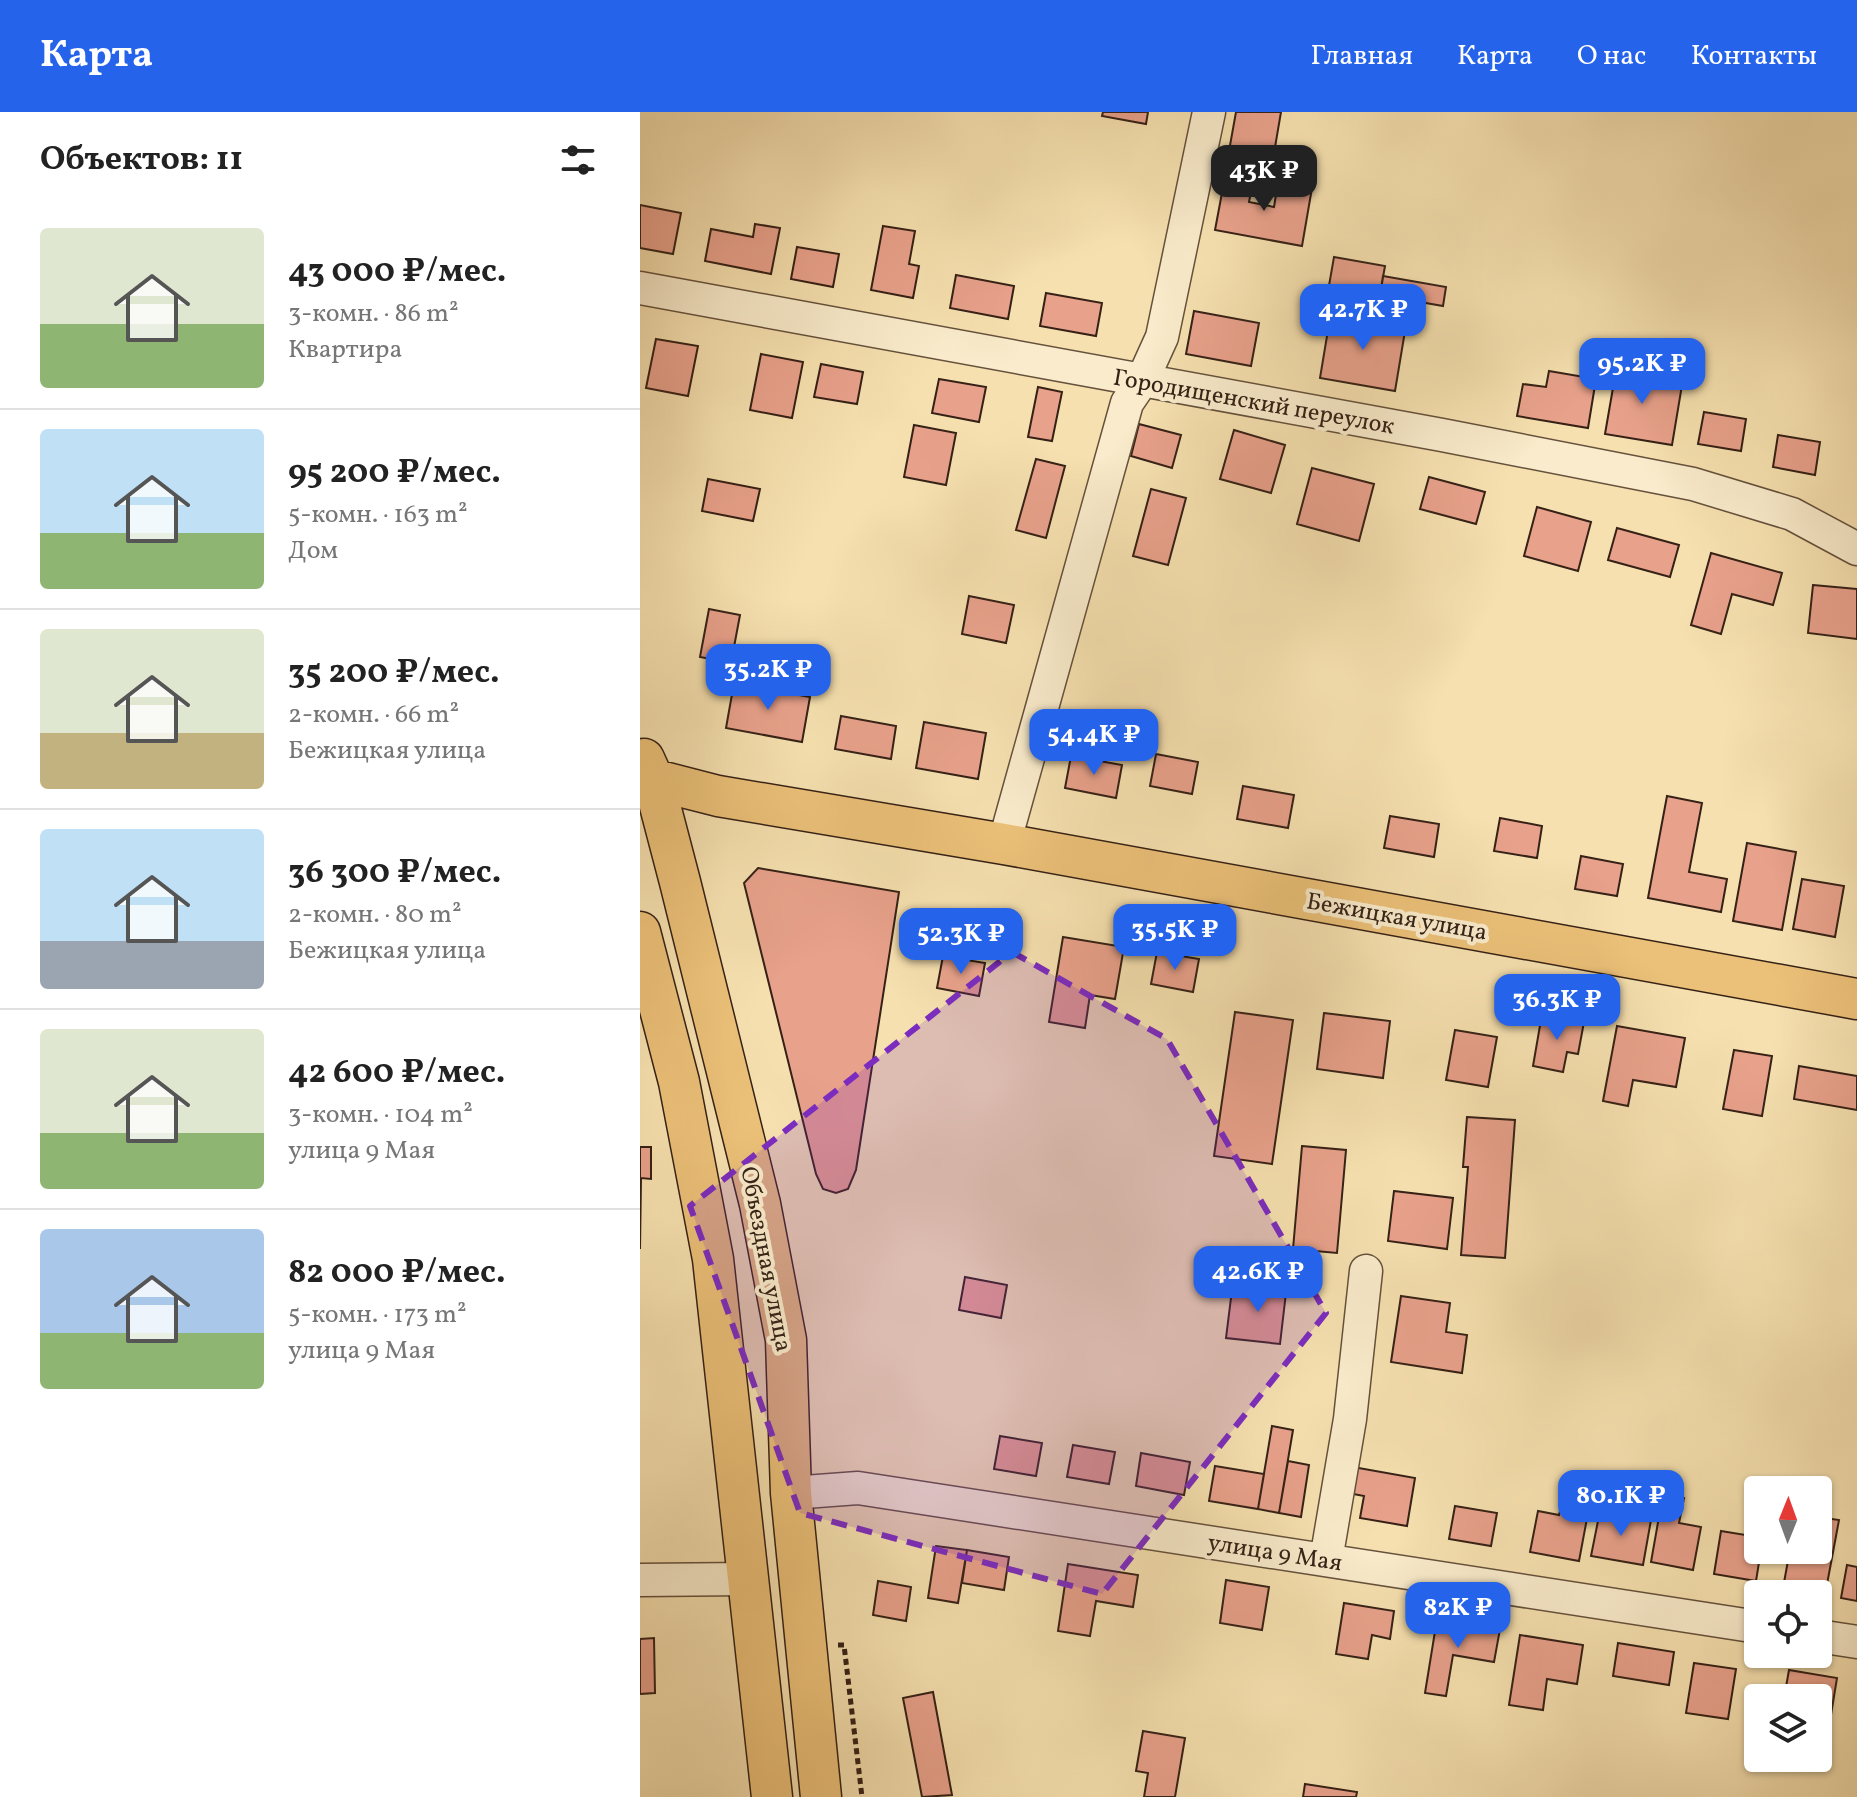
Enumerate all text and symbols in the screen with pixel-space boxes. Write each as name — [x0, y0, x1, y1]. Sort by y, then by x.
text: Карта — [40, 30, 153, 83]
text: Главная — [1311, 37, 1413, 76]
text: Карта — [1457, 37, 1533, 76]
text: О нас — [1577, 37, 1647, 76]
text: Контакты — [1691, 37, 1817, 76]
text: Объектов: 11 — [40, 137, 243, 184]
icon: filters — [556, 138, 600, 182]
pin: 43K ₽ — [1208, 145, 1320, 213]
text: 43K ₽ — [1229, 153, 1299, 189]
text: 43 000 ₽/мес. — [288, 249, 507, 296]
icon: home — [104, 260, 200, 356]
pin: 42.7K ₽ — [1289, 284, 1437, 352]
text: 42.7K ₽ — [1318, 292, 1408, 328]
text: 3-комн. · 86 m² — [288, 296, 459, 332]
text: Квартира — [288, 332, 402, 368]
pin: 95.2K ₽ — [1568, 338, 1716, 406]
text: 95.2K ₽ — [1597, 346, 1687, 382]
street label: Городищенский переулок — [1110, 361, 1397, 444]
text: 95 200 ₽/мес. — [288, 450, 501, 497]
icon: home — [104, 461, 200, 557]
text: 5-комн. · 163 m² — [288, 497, 468, 533]
text: Дом — [288, 533, 338, 569]
pin: 35.2K ₽ — [694, 644, 842, 712]
text: 35 200 ₽/мес. — [288, 650, 500, 697]
text: 35.2K ₽ — [724, 652, 812, 688]
icon: home — [104, 661, 200, 757]
text: 2-комн. · 66 m² — [288, 697, 459, 733]
pin: 54.4K ₽ — [1020, 709, 1168, 777]
text: 54.4K ₽ — [1047, 717, 1141, 753]
text: Бежицкая улица — [288, 733, 486, 769]
text: 36 300 ₽/мес. — [288, 850, 501, 897]
icon: home — [104, 861, 200, 957]
street label: Бежицкая улица — [1304, 885, 1490, 951]
text: 2-комн. · 80 m² — [288, 897, 462, 933]
pin: 35.5K ₽ — [1101, 904, 1249, 972]
pin: 52.3K ₽ — [887, 908, 1035, 976]
text: 35.5K ₽ — [1131, 912, 1219, 948]
text: 52.3K ₽ — [917, 916, 1005, 952]
text: Бежицкая улица — [288, 933, 486, 969]
pin: 36.3K ₽ — [1483, 974, 1631, 1042]
text: 36.3K ₽ — [1512, 982, 1602, 1018]
text: 42 600 ₽/мес. — [288, 1050, 505, 1097]
icon: home — [104, 1061, 200, 1157]
text: 3-комн. · 104 m² — [288, 1097, 473, 1133]
text: улица 9 Мая — [288, 1133, 435, 1169]
street label: Объездная улица — [730, 1164, 800, 1355]
pin: 42.6K ₽ — [1184, 1246, 1332, 1314]
text: 82 000 ₽/мес. — [288, 1250, 506, 1297]
text: 42.6K ₽ — [1212, 1254, 1304, 1290]
icon: home — [104, 1261, 200, 1357]
text: 5-комн. · 173 m² — [288, 1297, 467, 1333]
text: улица 9 Мая — [288, 1333, 435, 1369]
pin: 80.1K ₽ — [1547, 1470, 1695, 1538]
north arrow — [1744, 1476, 1832, 1564]
map controls — [1744, 1476, 1832, 1772]
text: 80.1K ₽ — [1576, 1478, 1666, 1514]
street label: улица 9 Мая — [1205, 1527, 1344, 1581]
button: locate — [1744, 1580, 1832, 1668]
pin: 82K ₽ — [1402, 1582, 1514, 1650]
text: 82K ₽ — [1423, 1590, 1493, 1626]
button: layers — [1744, 1684, 1832, 1772]

